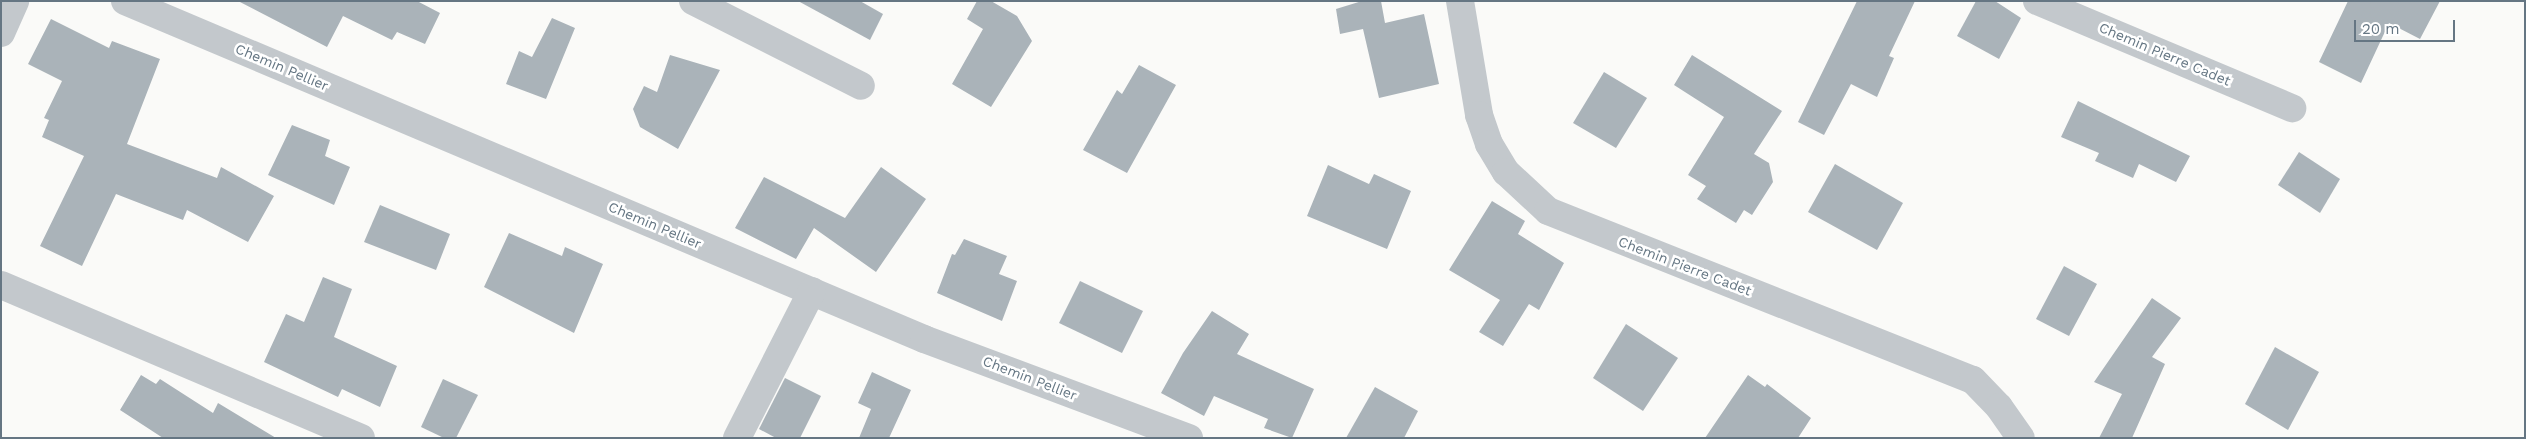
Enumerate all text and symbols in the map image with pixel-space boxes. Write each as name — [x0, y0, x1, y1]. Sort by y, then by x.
scale bar — [2356, 10, 2457, 42]
street label: Chemin Pierre Cadet — [2097, 19, 2233, 89]
text: 20 m — [2362, 20, 2400, 38]
street label: Chemin Pellier — [233, 40, 331, 94]
street label: Chemin Pellier — [606, 198, 704, 252]
street label: Chemin Pierre Cadet — [1616, 233, 1754, 299]
street label: Chemin Pellier — [981, 352, 1079, 404]

